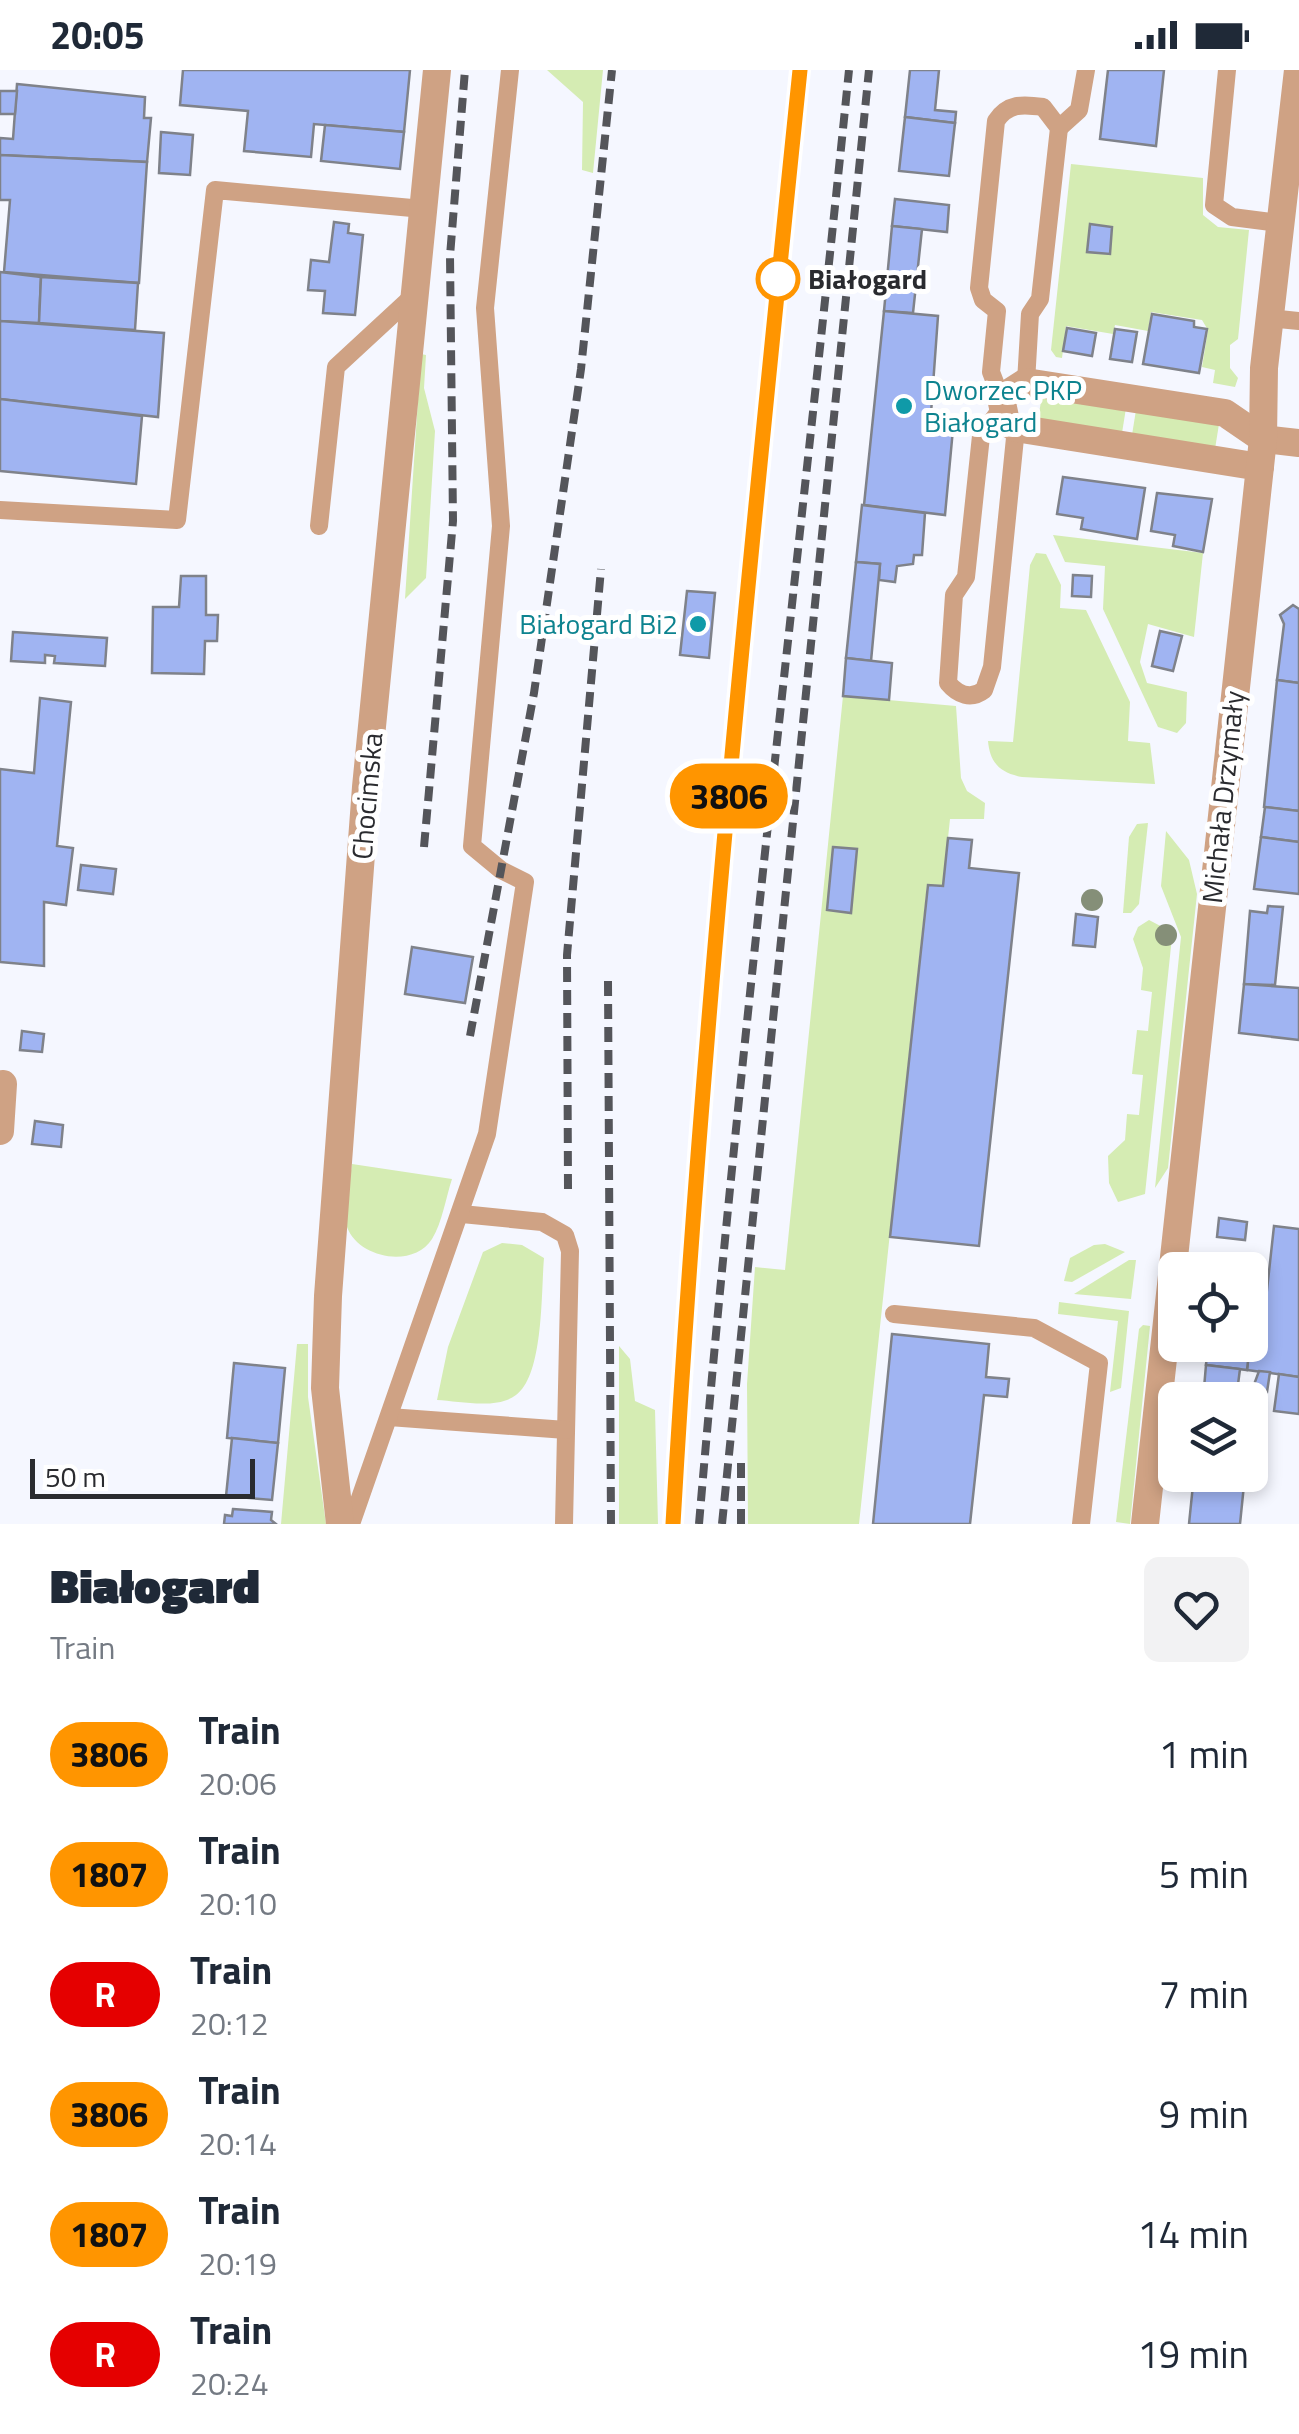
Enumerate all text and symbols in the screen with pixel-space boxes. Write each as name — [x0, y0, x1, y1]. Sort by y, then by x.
text: 20:05 — [50, 6, 145, 64]
place label: Białogard — [808, 257, 927, 300]
marker: Białogard — [757, 258, 799, 300]
place label: Dworzec PKP Białogard — [924, 368, 1082, 443]
marker: Dworzec PKP Białogard — [893, 395, 915, 417]
place label: Białogard Bi2 — [519, 602, 678, 645]
marker: Białogard Bi2 — [687, 613, 709, 635]
street label: Michała Drzymały — [1190, 689, 1255, 905]
street label: Chocimska — [340, 731, 393, 861]
line badge: 3806 — [659, 764, 799, 828]
text: 3806 — [690, 769, 768, 823]
map controls — [1158, 1252, 1268, 1492]
button: locate — [1158, 1252, 1268, 1362]
button: layers — [1158, 1382, 1268, 1492]
scale bar — [30, 1454, 255, 1498]
text: 50 m — [45, 1455, 106, 1498]
text: Białogard — [50, 1549, 260, 1622]
button: heart — [1144, 1557, 1249, 1662]
text: Train — [50, 1623, 115, 1671]
text: Train — [198, 1701, 281, 1759]
text: 1 min — [1159, 1725, 1249, 1783]
text: 3806 — [70, 1727, 148, 1781]
text: 20:06 — [198, 1759, 277, 1807]
text: Train — [198, 1821, 281, 1879]
text: 5 min — [1159, 1845, 1249, 1903]
text: 1807 — [70, 1847, 148, 1901]
text: 20:10 — [198, 1879, 277, 1927]
text: Train — [190, 1941, 272, 1999]
text: 7 min — [1159, 1965, 1249, 2023]
text: R — [94, 1967, 116, 2021]
text: 20:12 — [190, 1999, 269, 2047]
text: Train — [198, 2061, 281, 2119]
text: 9 min — [1159, 2085, 1249, 2143]
text: 3806 — [70, 2087, 148, 2141]
text: 20:14 — [198, 2119, 277, 2167]
text: Train — [198, 2181, 281, 2239]
text: 14 min — [1138, 2205, 1249, 2263]
text: 1807 — [70, 2207, 148, 2261]
text: 20:19 — [198, 2239, 277, 2287]
text: Train — [190, 2301, 272, 2359]
text: 19 min — [1138, 2325, 1249, 2383]
text: R — [94, 2327, 116, 2381]
text: 20:24 — [190, 2359, 269, 2407]

